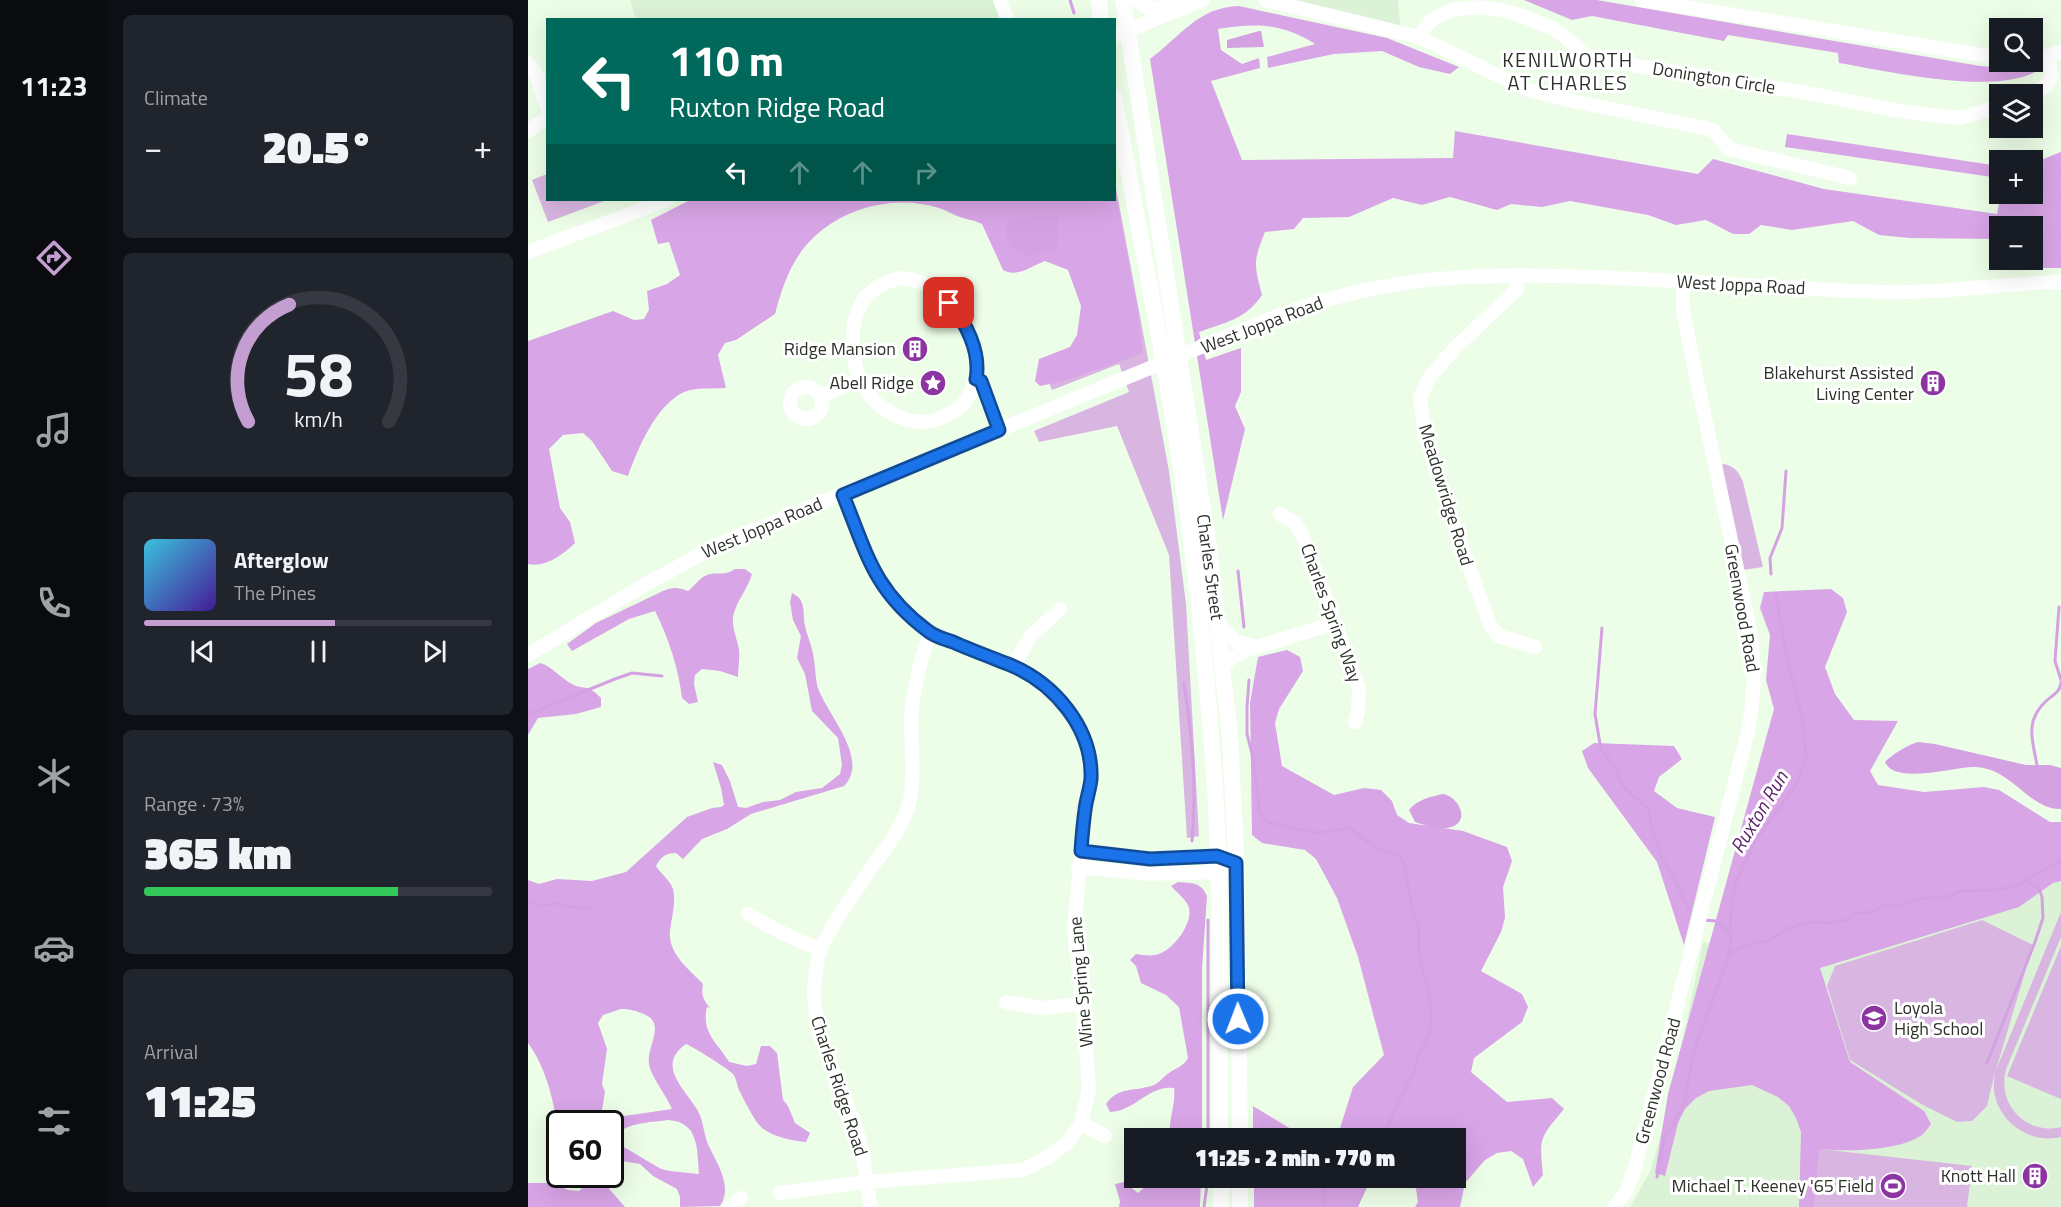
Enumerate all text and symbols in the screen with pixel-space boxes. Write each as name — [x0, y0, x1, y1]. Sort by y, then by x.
map controls — [1989, 18, 2043, 270]
button: search — [1989, 18, 2043, 72]
text: 110 m — [669, 28, 784, 92]
icon: left — [570, 42, 648, 120]
district label: KENILWORTH AT CHARLES — [1502, 44, 1634, 98]
street label: Donington Circle — [1651, 54, 1777, 101]
text: 11:23 — [20, 65, 88, 106]
text: Climate — [144, 82, 208, 113]
button: layers — [1989, 84, 2043, 138]
text: Ruxton Ridge Road — [669, 86, 885, 127]
text: 20.5° — [262, 112, 374, 180]
text: − — [144, 122, 162, 172]
text: + — [474, 122, 492, 172]
button: + — [1989, 150, 2043, 204]
icon: left — [720, 156, 753, 189]
icon: ahead — [783, 156, 816, 189]
icon: ahead — [846, 156, 879, 189]
icon: right — [909, 156, 942, 189]
button: − — [1989, 216, 2043, 270]
icon: directions — [33, 237, 75, 279]
street label: West Joppa Road — [1676, 268, 1806, 301]
pin — [923, 277, 974, 328]
icon: arrive — [932, 286, 965, 319]
street label: West Joppa Road — [1197, 289, 1327, 360]
text: 58 — [283, 325, 353, 420]
building icon: Ridge Mansion — [900, 334, 930, 364]
place label: Ridge Mansion — [784, 335, 896, 362]
place label: Blakehurst Assisted Living Center — [1763, 359, 1914, 407]
place icon: Abell Ridge — [918, 368, 948, 398]
building icon: Blakehurst Assisted Living Center — [1918, 368, 1948, 398]
place label: Abell Ridge — [830, 369, 914, 396]
text: km/h — [294, 404, 342, 436]
icon: music — [33, 409, 75, 451]
street label: Meadowridge Road — [1412, 421, 1481, 569]
street label: West Joppa Road — [697, 490, 826, 565]
street label: Charles Street — [1190, 512, 1231, 622]
street label: Charles Spring Way — [1294, 540, 1369, 686]
street label: Greenwood Road — [1718, 542, 1767, 674]
text: Afterglow — [234, 543, 329, 577]
text: The Pines — [234, 577, 316, 608]
icon: phone — [33, 582, 75, 624]
icon: previous — [186, 635, 219, 668]
icon: pause — [302, 635, 335, 668]
icon: next — [418, 635, 451, 668]
icon: climate — [33, 755, 75, 797]
water label: Ruxton Run — [1722, 764, 1796, 859]
text: Range · 73% — [144, 788, 244, 819]
text: 365 km — [144, 818, 292, 886]
street label: Wine Spring Lane — [1061, 915, 1100, 1049]
icon: car — [33, 927, 75, 969]
position arrow — [1206, 987, 1270, 1051]
place label: Loyola High School — [1894, 994, 1983, 1042]
school or university icon: Loyola High School — [1859, 1003, 1889, 1033]
street label: Charles Ridge Road — [804, 1012, 875, 1159]
street label: Greenwood Road — [1628, 1015, 1687, 1147]
text: Arrival — [144, 1036, 198, 1067]
text: 11:25 — [144, 1066, 256, 1134]
icon: filters — [33, 1100, 75, 1142]
speed limit sign: 60 — [546, 1110, 624, 1188]
text: 11:25 · 2 min · 770 m — [1195, 1141, 1395, 1175]
building icon: Knott Hall — [2020, 1161, 2050, 1191]
place label: Knott Hall — [1941, 1162, 2016, 1189]
sports icon: Michael T. Keeney '65 Field — [1878, 1171, 1908, 1201]
place label: Michael T. Keeney '65 Field — [1672, 1172, 1874, 1199]

